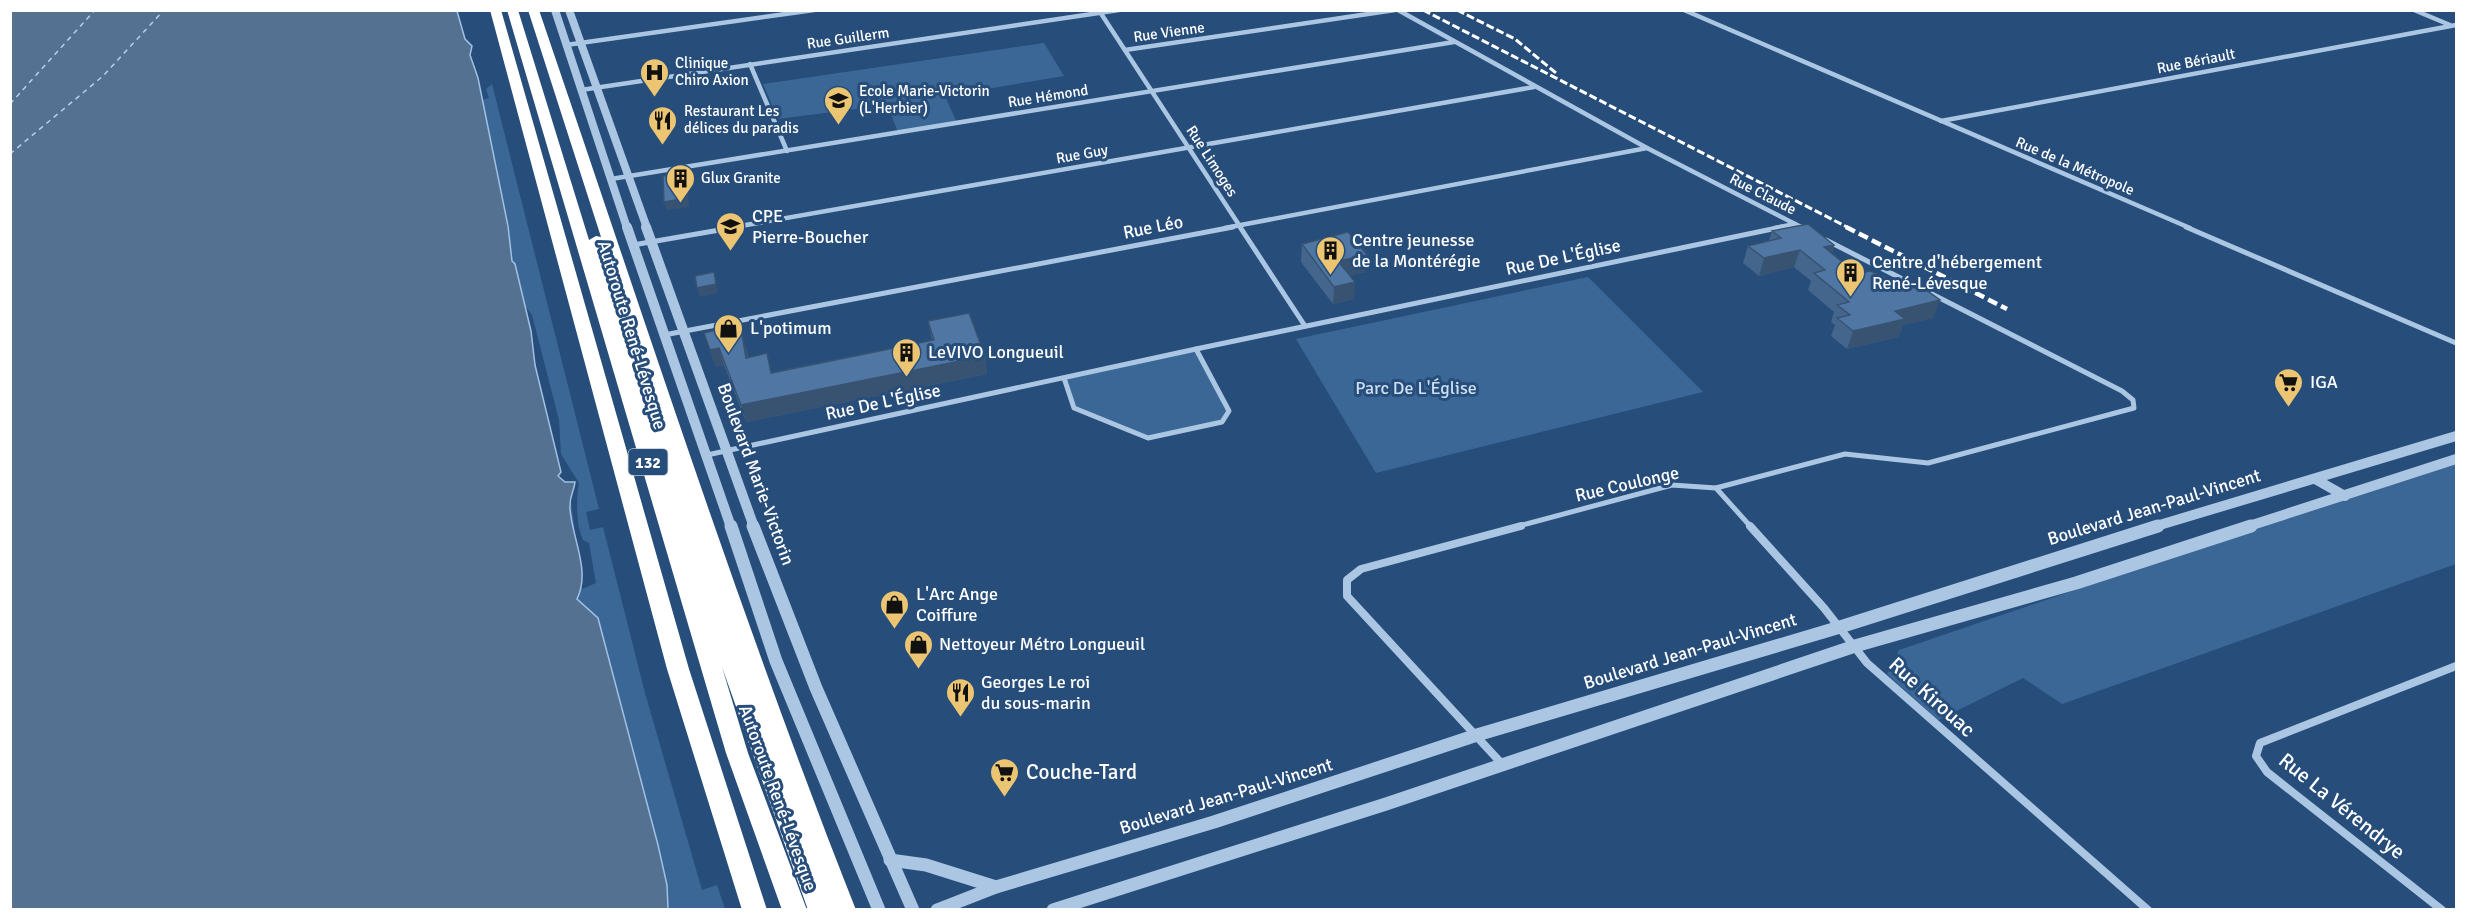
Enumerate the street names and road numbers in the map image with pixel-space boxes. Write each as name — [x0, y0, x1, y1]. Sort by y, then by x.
street label: Rue Vienne — [1132, 18, 1206, 46]
street label: Rue Guillerm — [806, 23, 890, 53]
street label: Rue Bériault — [2155, 45, 2237, 77]
street label: Rue Hémond — [1007, 81, 1090, 111]
street label: Rue Limoges — [1182, 122, 1242, 200]
street label: Rue de la Métropole — [2013, 133, 2137, 199]
street label: Rue Guy — [1055, 141, 1109, 167]
street label: Rue Claude — [1727, 170, 1799, 218]
street label: Rue Léo — [1121, 210, 1185, 244]
street label: Rue De L'Église — [1503, 234, 1623, 280]
street label: Autoroute René-Lévesque — [593, 238, 671, 432]
street label: Rue De L'Église — [823, 379, 943, 425]
street label: Boulevard Marie-Victorin — [713, 380, 799, 568]
road number: 132 — [628, 449, 668, 475]
street label: Rue Coulonge — [1573, 461, 1681, 507]
street label: Boulevard Jean-Paul-Vincent — [2045, 464, 2263, 550]
street label: Boulevard Jean-Paul-Vincent — [1581, 608, 1799, 694]
street label: Rue Kirouac — [1883, 651, 1981, 743]
street label: Autoroute René-Lévesque — [734, 702, 822, 894]
street label: Rue La Vérendrye — [2274, 747, 2410, 865]
street label: Boulevard Jean-Paul-Vincent — [1117, 753, 1335, 839]

